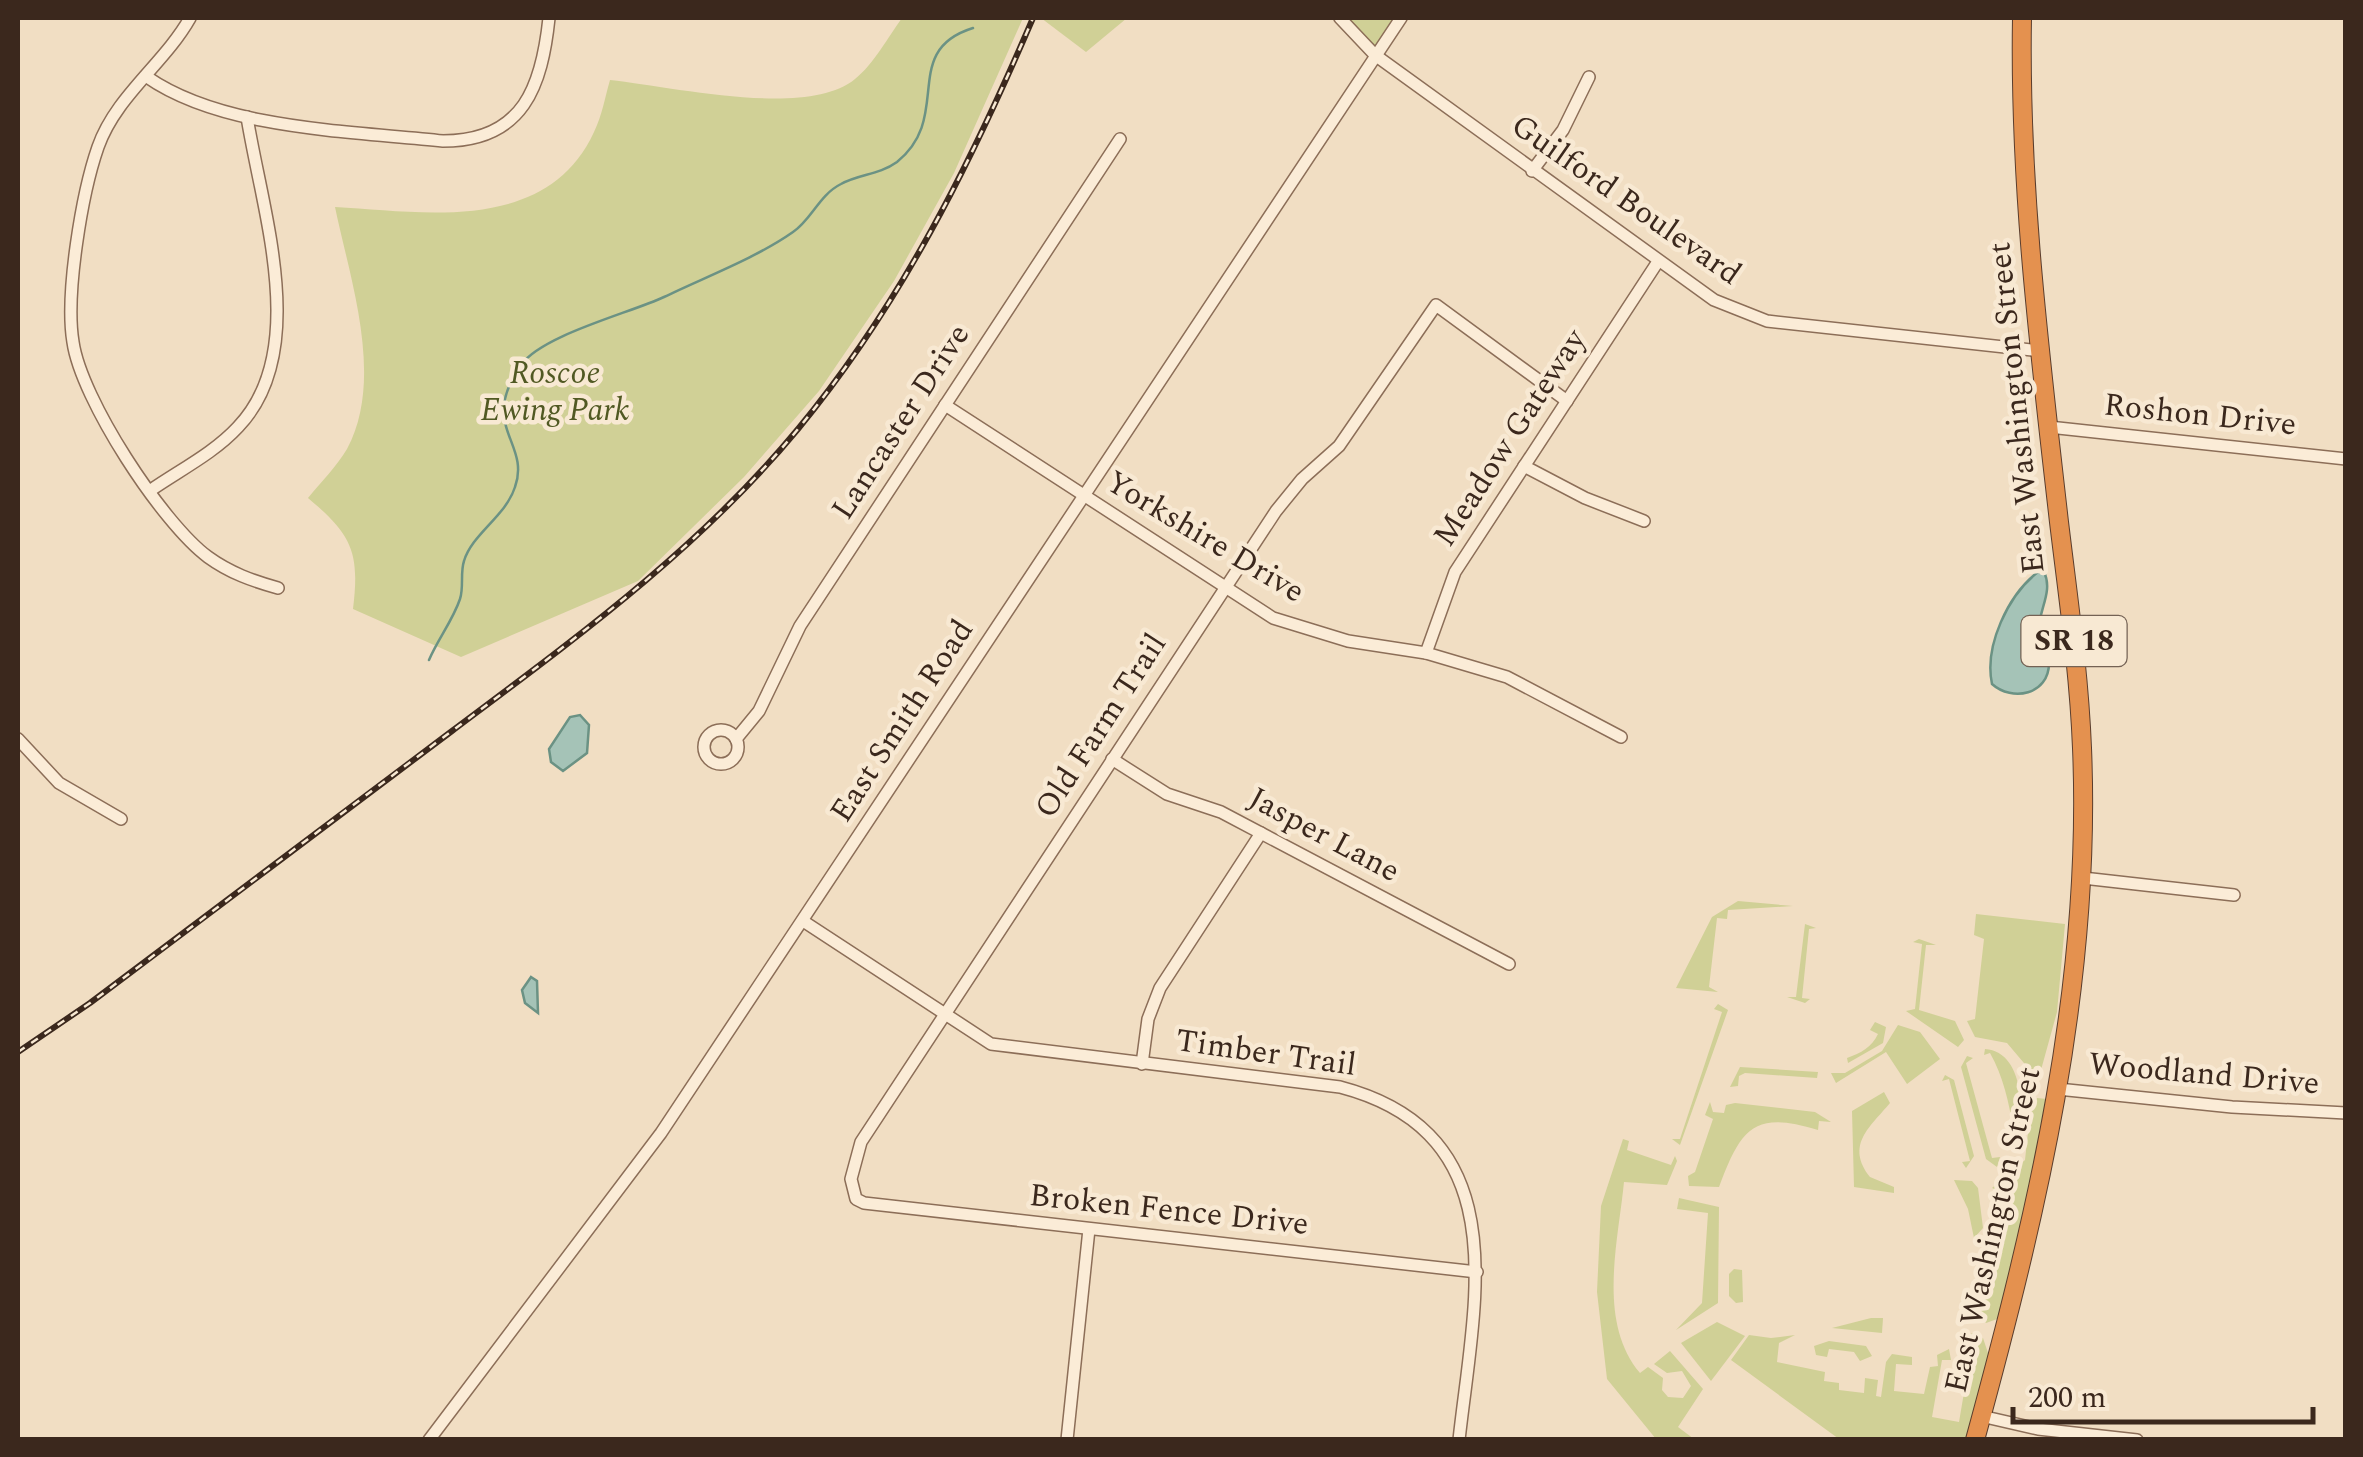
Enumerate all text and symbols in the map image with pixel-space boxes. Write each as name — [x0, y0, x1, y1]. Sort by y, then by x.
street label: Guilford Boulevard — [1501, 102, 1751, 298]
street label: East Washington Street — [1975, 240, 2059, 576]
street label: Lancaster Drive — [819, 314, 983, 530]
street label: Meadow Gateway — [1421, 318, 1600, 557]
park label: Roscoe Ewing Park — [481, 349, 629, 435]
street label: Roshon Drive — [2101, 381, 2299, 449]
street label: Yorkshire Drive — [1096, 458, 1314, 616]
street label: East Smith Road — [818, 610, 986, 832]
road number: SR 18 — [2022, 616, 2126, 666]
street label: Old Farm Trail — [1023, 623, 1179, 829]
street label: Jasper Lane — [1239, 775, 1409, 895]
street label: Timber Trail — [1173, 1016, 1359, 1090]
street label: Woodland Drive — [2087, 1040, 2321, 1108]
street label: East Washington Street — [1932, 1062, 2054, 1398]
street label: Broken Fence Drive — [1027, 1171, 1311, 1249]
scale bar — [2013, 1362, 2313, 1424]
text: 200 m — [2028, 1375, 2106, 1421]

